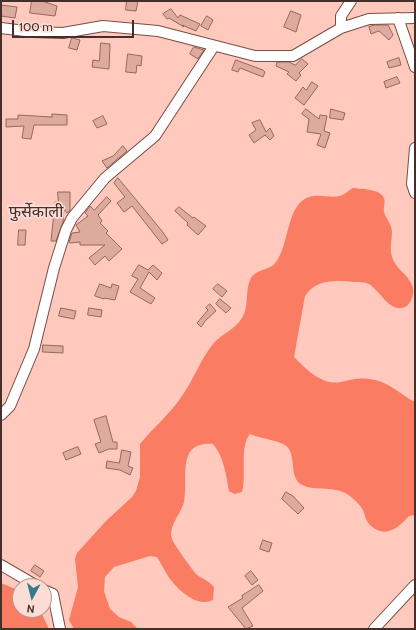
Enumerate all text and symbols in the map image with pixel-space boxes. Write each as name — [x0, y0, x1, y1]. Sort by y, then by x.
scale bar — [14, 12, 136, 38]
text: 100 m — [19, 19, 53, 34]
district label: फुर्सेकाली — [9, 202, 63, 222]
north arrow — [12, 578, 52, 618]
text: N — [26, 601, 35, 616]

